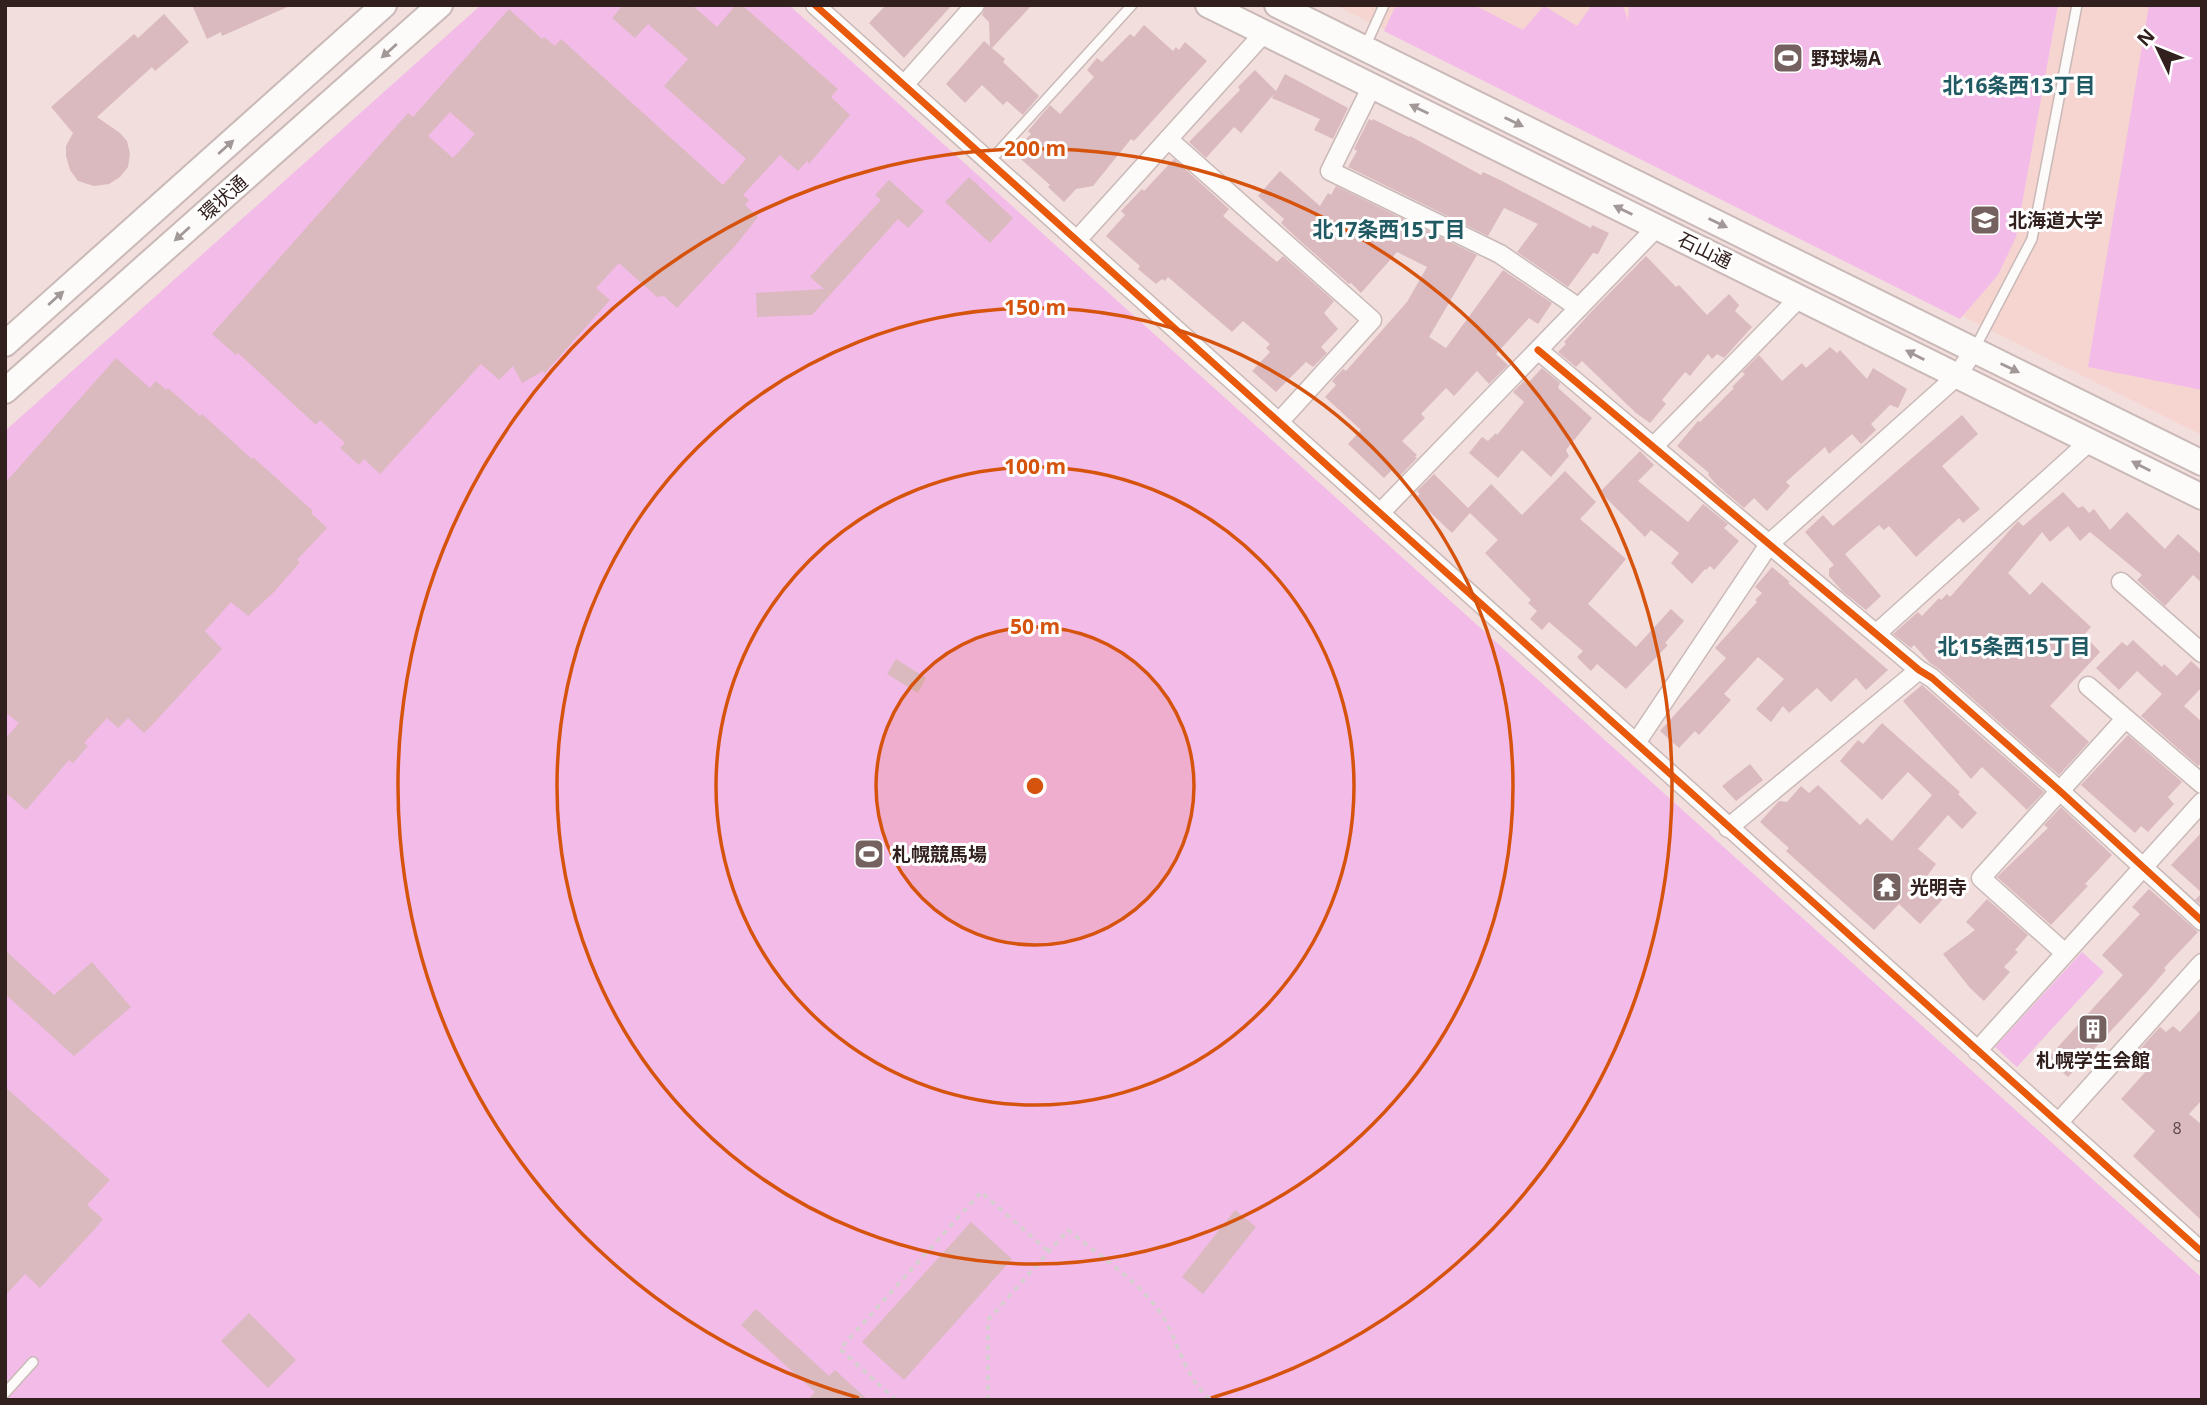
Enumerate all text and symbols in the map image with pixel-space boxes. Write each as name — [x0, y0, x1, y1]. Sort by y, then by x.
north arrow — [2123, 14, 2193, 84]
text: N — [2131, 23, 2160, 52]
sports icon: 野球場A — [1771, 41, 1805, 75]
one-way arrow — [381, 42, 398, 58]
place label: 野球場A — [1811, 45, 1882, 71]
district label: 北16条西13丁目 — [1942, 71, 2096, 99]
one-way arrow — [1409, 104, 1429, 115]
one-way arrow — [1504, 117, 1524, 128]
text: 200 m — [1004, 134, 1066, 162]
one-way arrow — [217, 139, 234, 155]
street label: 環状通 — [193, 169, 253, 227]
school or university icon: 北海道大学 — [1968, 203, 2002, 237]
one-way arrow — [1613, 204, 1633, 216]
place label: 北海道大学 — [2008, 207, 2103, 233]
district label: 北17条西15丁目 — [1312, 215, 1466, 243]
one-way arrow — [1708, 218, 1728, 229]
one-way arrow — [173, 226, 191, 242]
street label: 石山通 — [1674, 226, 1736, 274]
one-way arrow — [47, 290, 65, 306]
text: 150 m — [1004, 293, 1066, 321]
one-way arrow — [1905, 349, 1925, 360]
one-way arrow — [2000, 361, 2020, 373]
text: 100 m — [1004, 452, 1066, 480]
one-way arrow — [2131, 461, 2151, 472]
text: 50 m — [1010, 612, 1060, 640]
district label: 北15条西15丁目 — [1937, 632, 2091, 660]
centre of rings — [1023, 774, 1047, 798]
sports icon: 札幌競馬場 — [852, 837, 886, 871]
place label: 札幌競馬場 — [892, 841, 987, 867]
temple icon: 光明寺 — [1870, 870, 1904, 904]
place label: 光明寺 — [1910, 874, 1967, 900]
building icon: 札幌学生会館 — [2076, 1012, 2110, 1046]
place label: 札幌学生会館 — [2036, 1047, 2150, 1073]
house number: 8 — [2172, 1117, 2182, 1139]

